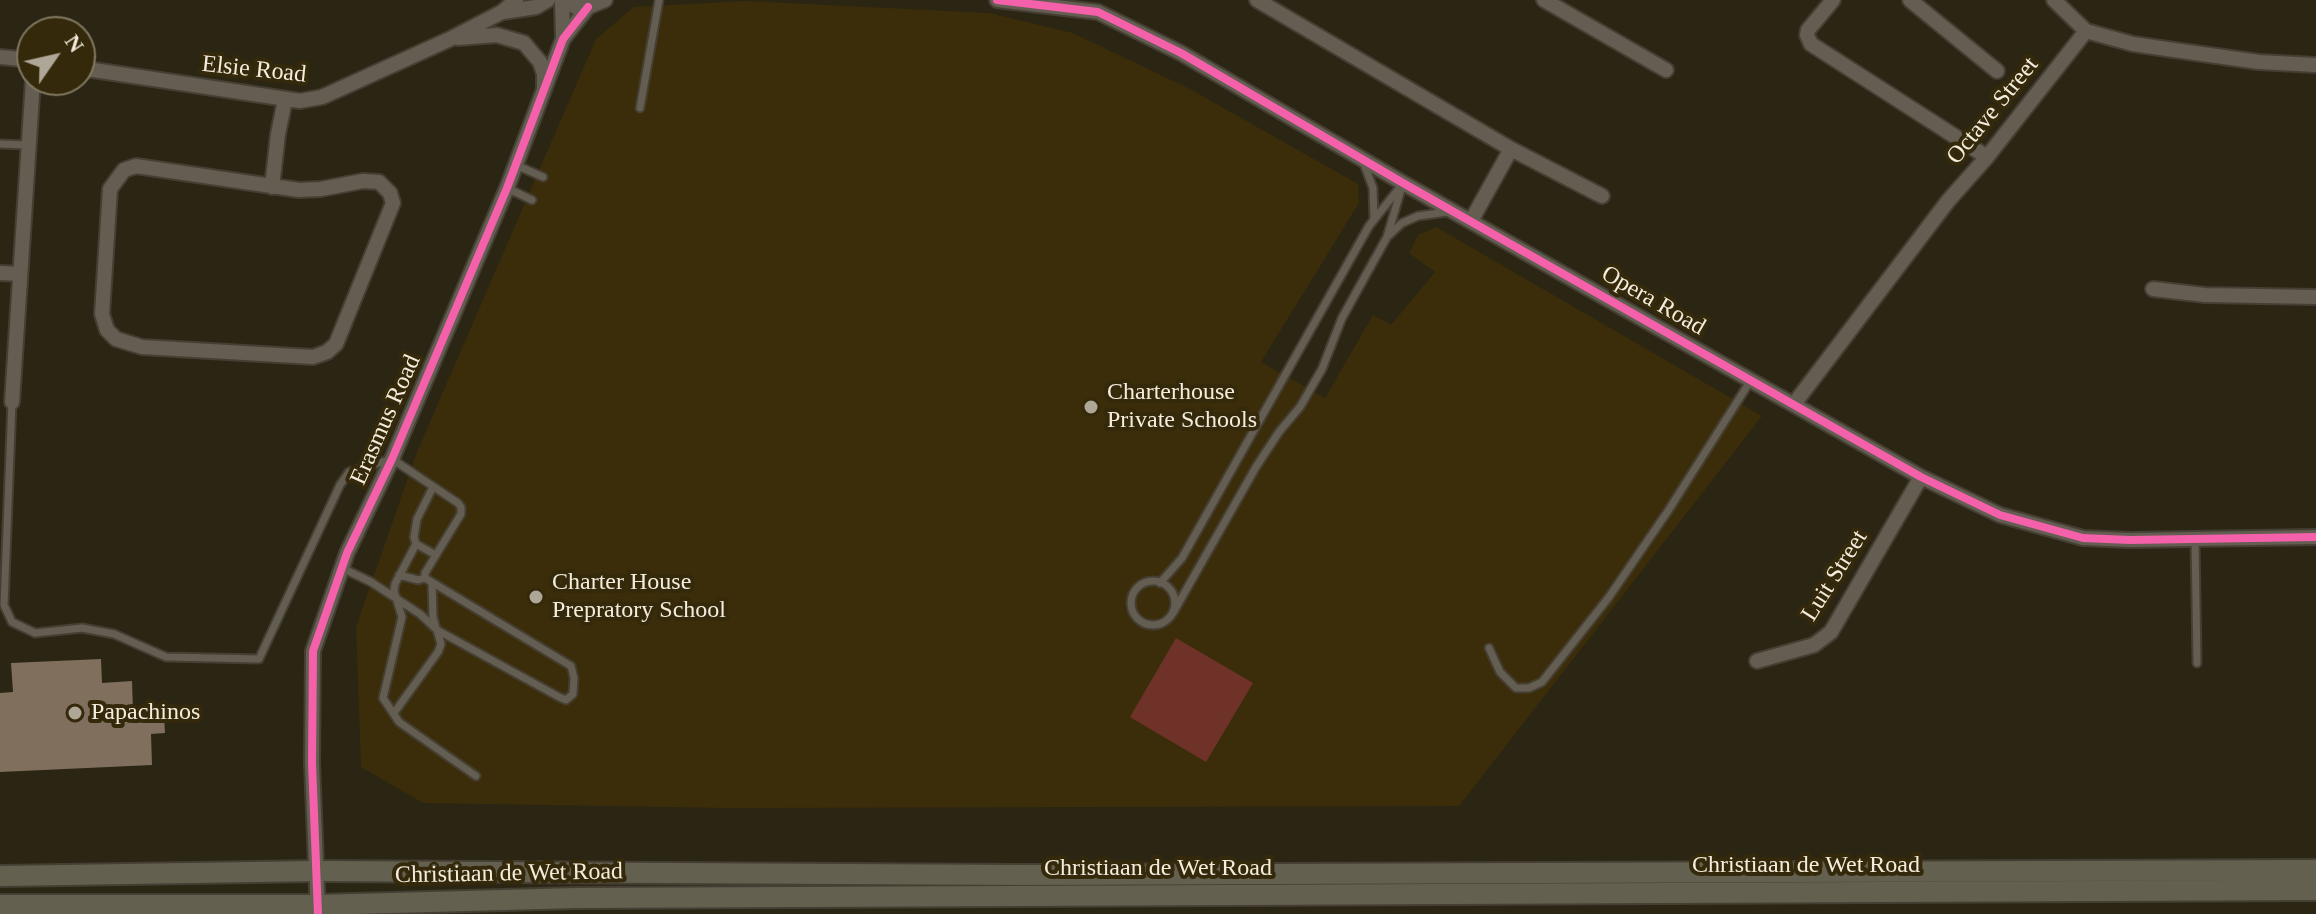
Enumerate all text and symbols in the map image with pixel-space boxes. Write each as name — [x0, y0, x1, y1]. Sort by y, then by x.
north arrow — [16, 16, 96, 96]
text: N — [60, 30, 89, 57]
street label: Elsie Road — [200, 50, 308, 90]
street label: Octave Street — [1941, 51, 2045, 171]
street label: Opera Road — [1596, 260, 1710, 342]
street label: Erasmus Road — [345, 351, 427, 489]
place label: Charterhouse Private Schools — [1107, 379, 1257, 435]
marker: Charterhouse Private Schools — [1082, 398, 1100, 416]
street label: Luit Street — [1796, 525, 1874, 627]
place label: Charter House Prepratory School — [552, 569, 726, 625]
marker: Charter House Prepratory School — [527, 588, 545, 606]
place label: Papachinos — [91, 699, 200, 727]
marker: Papachinos — [66, 704, 84, 722]
street label: Christiaan de Wet Road — [1692, 852, 1920, 880]
street label: Christiaan de Wet Road — [1044, 855, 1272, 883]
street label: Christiaan de Wet Road — [395, 858, 623, 890]

